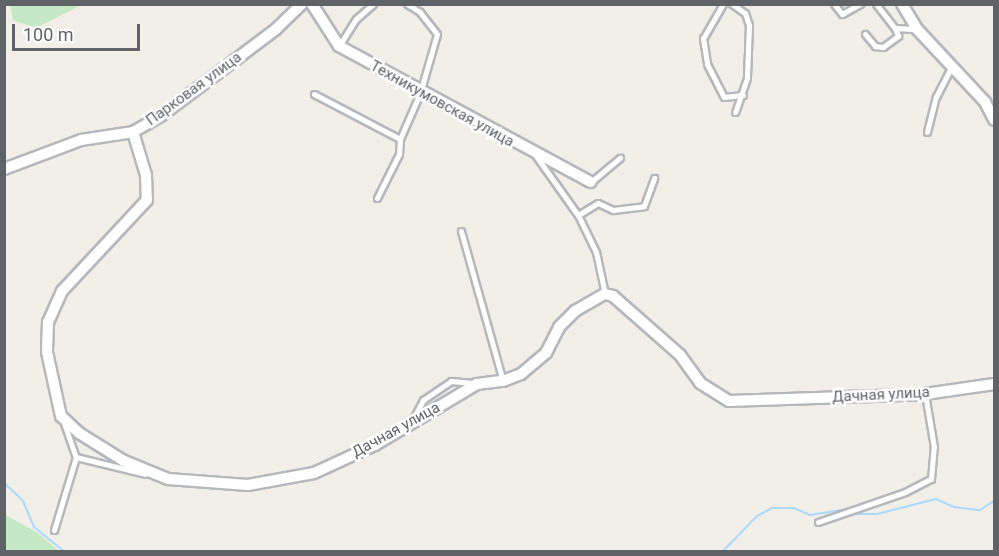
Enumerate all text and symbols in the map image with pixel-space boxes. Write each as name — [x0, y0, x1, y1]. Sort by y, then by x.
scale bar — [15, 12, 142, 50]
text: 100 m — [23, 24, 74, 45]
street label: Парковая улица — [143, 48, 245, 130]
street label: Техникумовская улица — [367, 57, 517, 151]
street label: Дачная улица — [832, 383, 930, 407]
street label: Дачная улица — [349, 398, 443, 462]

